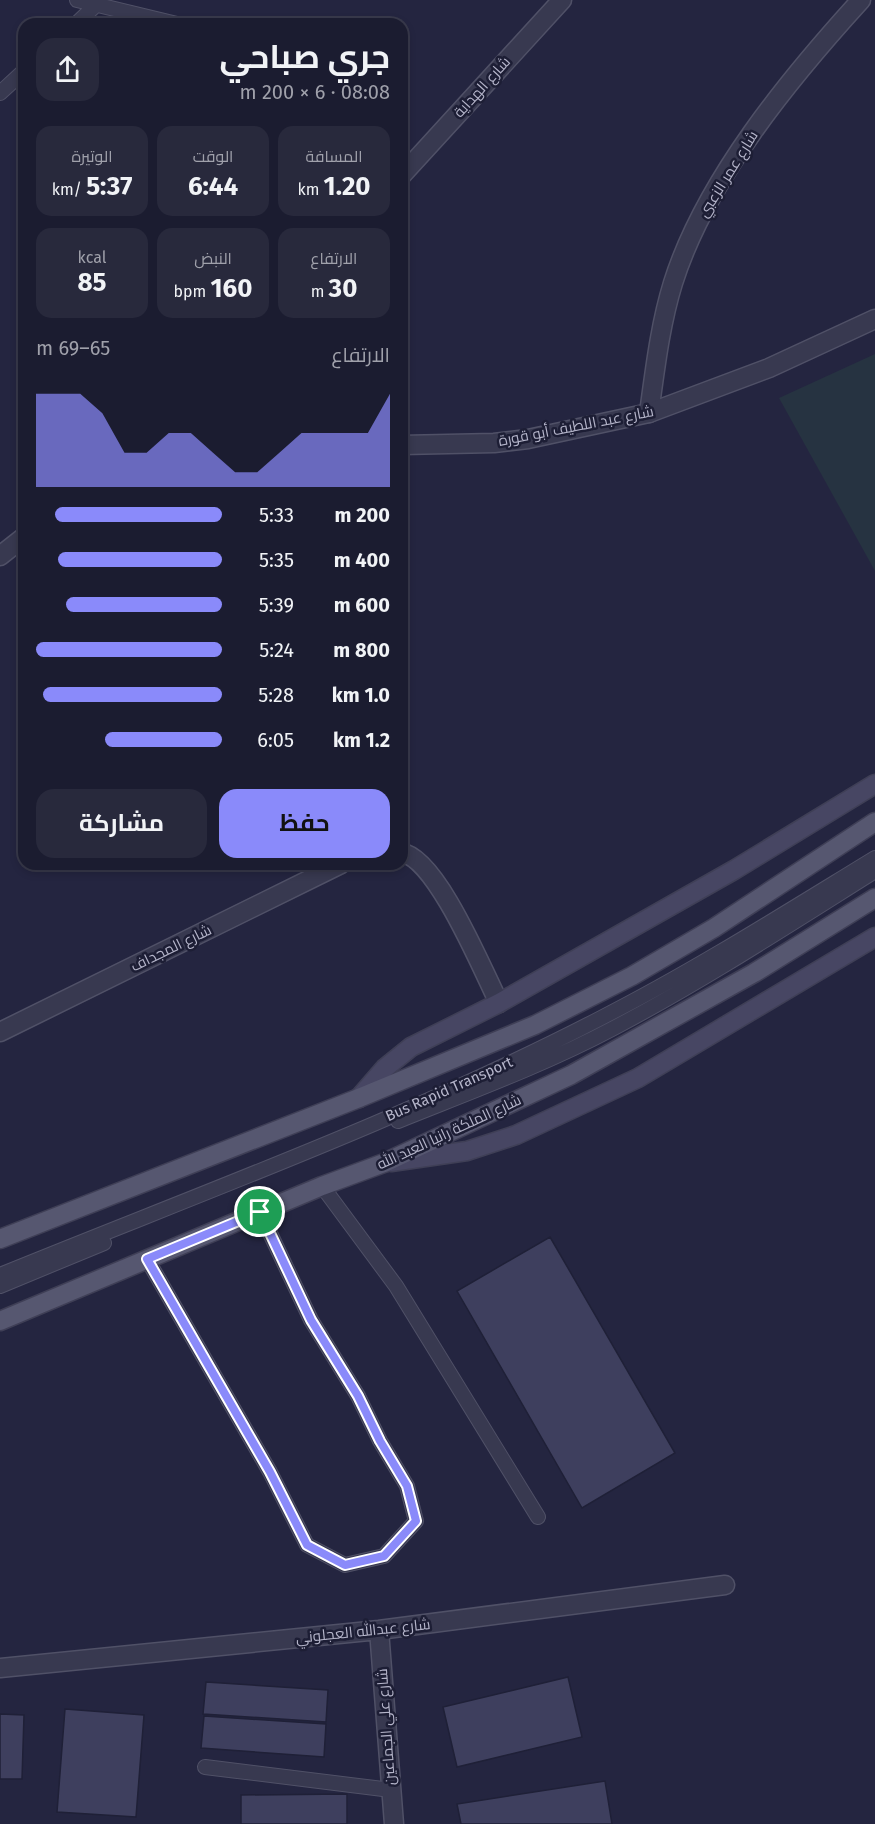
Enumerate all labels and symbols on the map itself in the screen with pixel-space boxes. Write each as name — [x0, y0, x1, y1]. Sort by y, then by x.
street label: شارع الهداية — [450, 53, 516, 123]
street label: شارع عمر الزعبي — [694, 127, 764, 222]
street label: شارع عبد اللطيف أبو قورة — [497, 401, 656, 452]
street label: شارع المجداف — [128, 921, 215, 977]
street label: Bus Rapid Transport — [383, 1053, 516, 1125]
street label: شارع الملكة رانيا العبد الله — [374, 1090, 525, 1175]
pin — [234, 1186, 285, 1237]
street label: شارع عبدالله العجلوني — [295, 1614, 432, 1650]
street label: شارع علي الجماعين — [373, 1668, 402, 1786]

